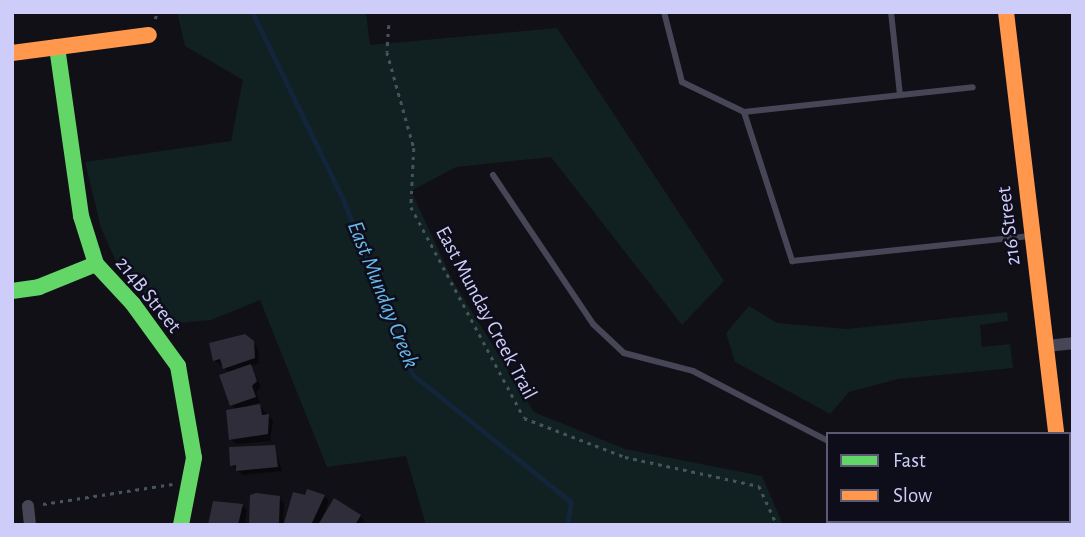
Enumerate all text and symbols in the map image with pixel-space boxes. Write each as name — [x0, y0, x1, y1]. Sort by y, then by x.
street label: 216 Street — [992, 185, 1026, 267]
water label: East Munday Creek — [340, 218, 424, 372]
street label: East Munday Creek Trail — [430, 222, 542, 404]
street label: 214B Street — [110, 252, 186, 338]
legend — [826, 432, 1071, 523]
text: Fast — [893, 450, 926, 471]
text: Slow — [893, 485, 932, 506]

